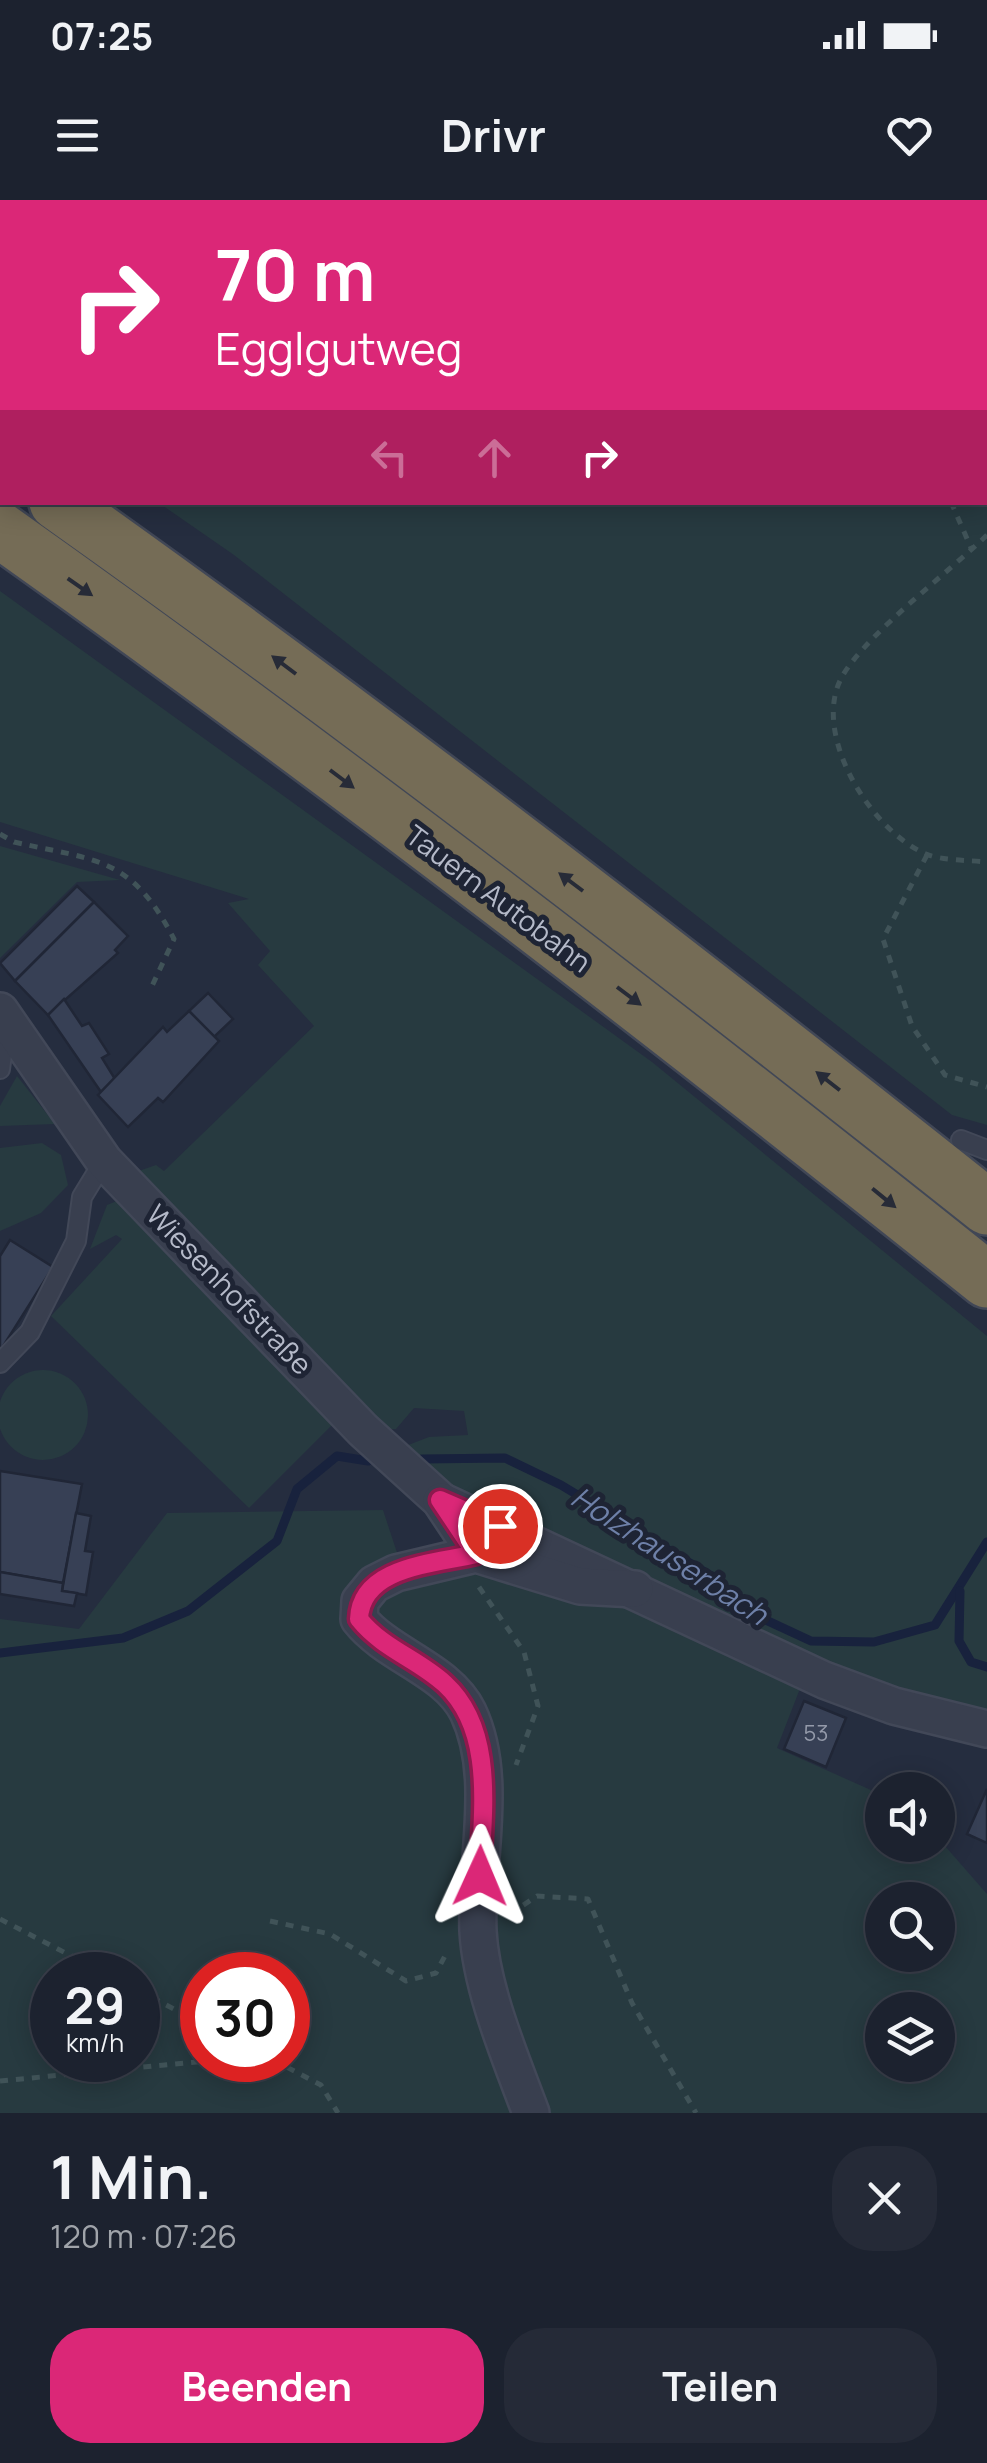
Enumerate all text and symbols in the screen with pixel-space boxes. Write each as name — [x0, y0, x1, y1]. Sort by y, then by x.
text: 07:25 — [50, 9, 153, 61]
text: Drivr — [441, 104, 546, 166]
icon: menu — [50, 108, 105, 163]
icon: heart — [882, 108, 937, 163]
text: 70 m — [215, 226, 375, 322]
icon: right — [50, 240, 180, 370]
text: Egglgutweg — [215, 317, 462, 379]
icon: left — [362, 430, 417, 485]
icon: ahead — [467, 430, 522, 485]
icon: right — [572, 430, 627, 485]
one-way arrow — [66, 577, 93, 596]
one-way arrow — [271, 656, 297, 676]
one-way arrow — [329, 768, 355, 788]
street label: Tauern Autobahn — [399, 816, 599, 980]
one-way arrow — [558, 873, 584, 893]
one-way arrow — [616, 986, 642, 1006]
one-way arrow — [816, 1071, 841, 1092]
one-way arrow — [871, 1187, 896, 1208]
street label: Wiesenhofstraße — [139, 1196, 321, 1382]
water label: Holzhauserbach — [564, 1476, 777, 1634]
pin — [458, 1484, 543, 1569]
icon: arrive — [473, 1499, 528, 1554]
house number: 53 — [804, 1718, 828, 1748]
map controls — [865, 1772, 955, 2082]
button: sound — [865, 1772, 955, 1862]
position arrow — [428, 1824, 532, 1928]
button: search — [865, 1882, 955, 1972]
speed limit sign: 30 — [180, 1952, 310, 2082]
text: 29 — [65, 1971, 125, 2039]
button: layers — [865, 1992, 955, 2082]
text: km/h — [66, 2025, 124, 2060]
text: 1 Min. — [50, 2135, 212, 2217]
button: close — [832, 2146, 937, 2251]
text: 120 m · 07:26 — [50, 2214, 237, 2258]
button: Beenden — [50, 2328, 484, 2443]
button: Teilen — [504, 2328, 937, 2443]

